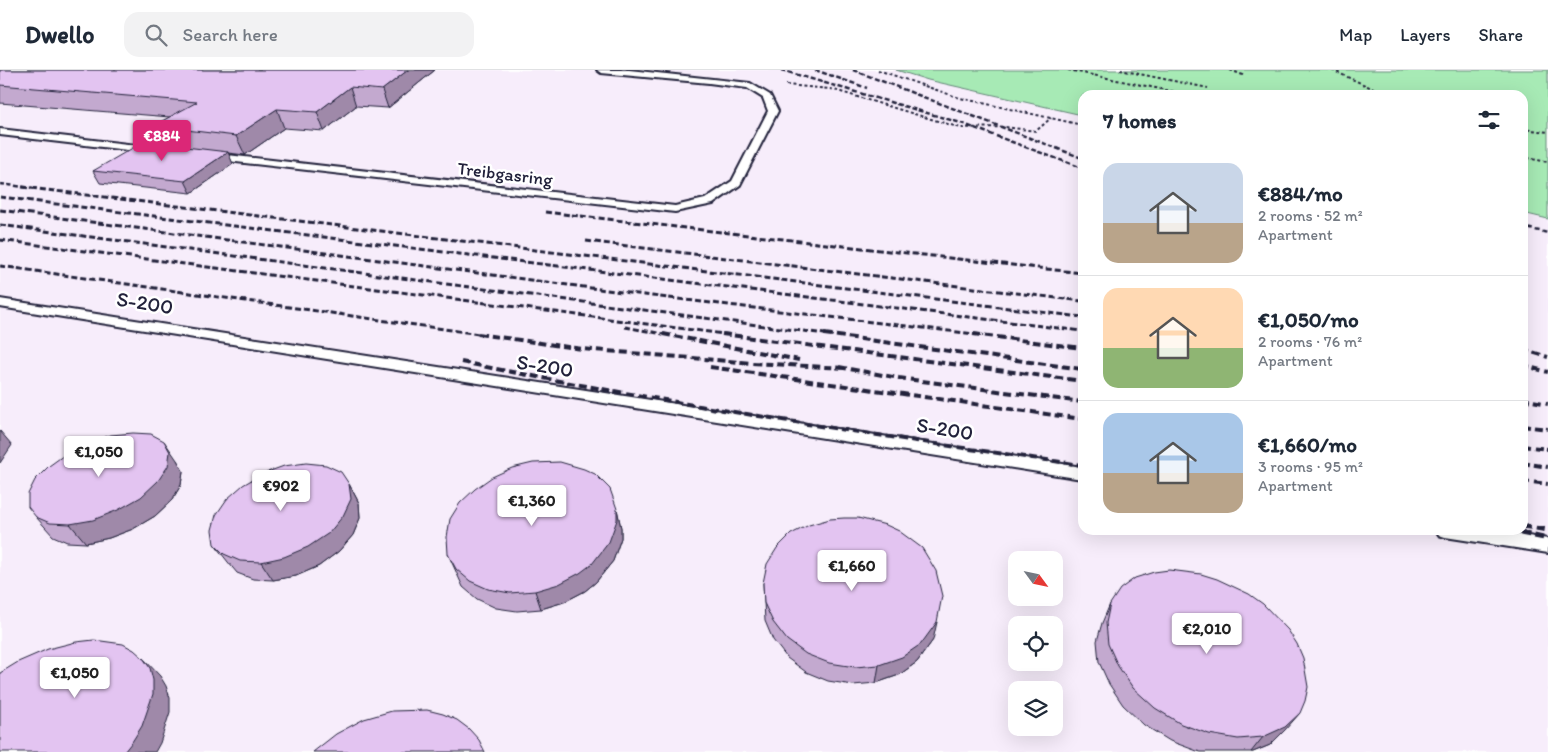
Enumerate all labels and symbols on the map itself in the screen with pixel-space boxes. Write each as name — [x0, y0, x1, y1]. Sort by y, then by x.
pin: €884 — [132, 119, 192, 162]
street label: Treibgasring — [456, 157, 555, 191]
street label: S-200 — [115, 286, 175, 319]
street label: S-200 — [515, 349, 575, 382]
street label: S-200 — [915, 412, 975, 445]
pin: €1,050 — [58, 436, 140, 478]
pin: €902 — [251, 470, 311, 512]
pin: €1,360 — [491, 484, 573, 527]
pin: €1,660 — [811, 550, 893, 592]
north arrow — [1008, 551, 1062, 606]
pin: €2,010 — [1166, 612, 1248, 655]
pin: €1,050 — [34, 656, 116, 699]

